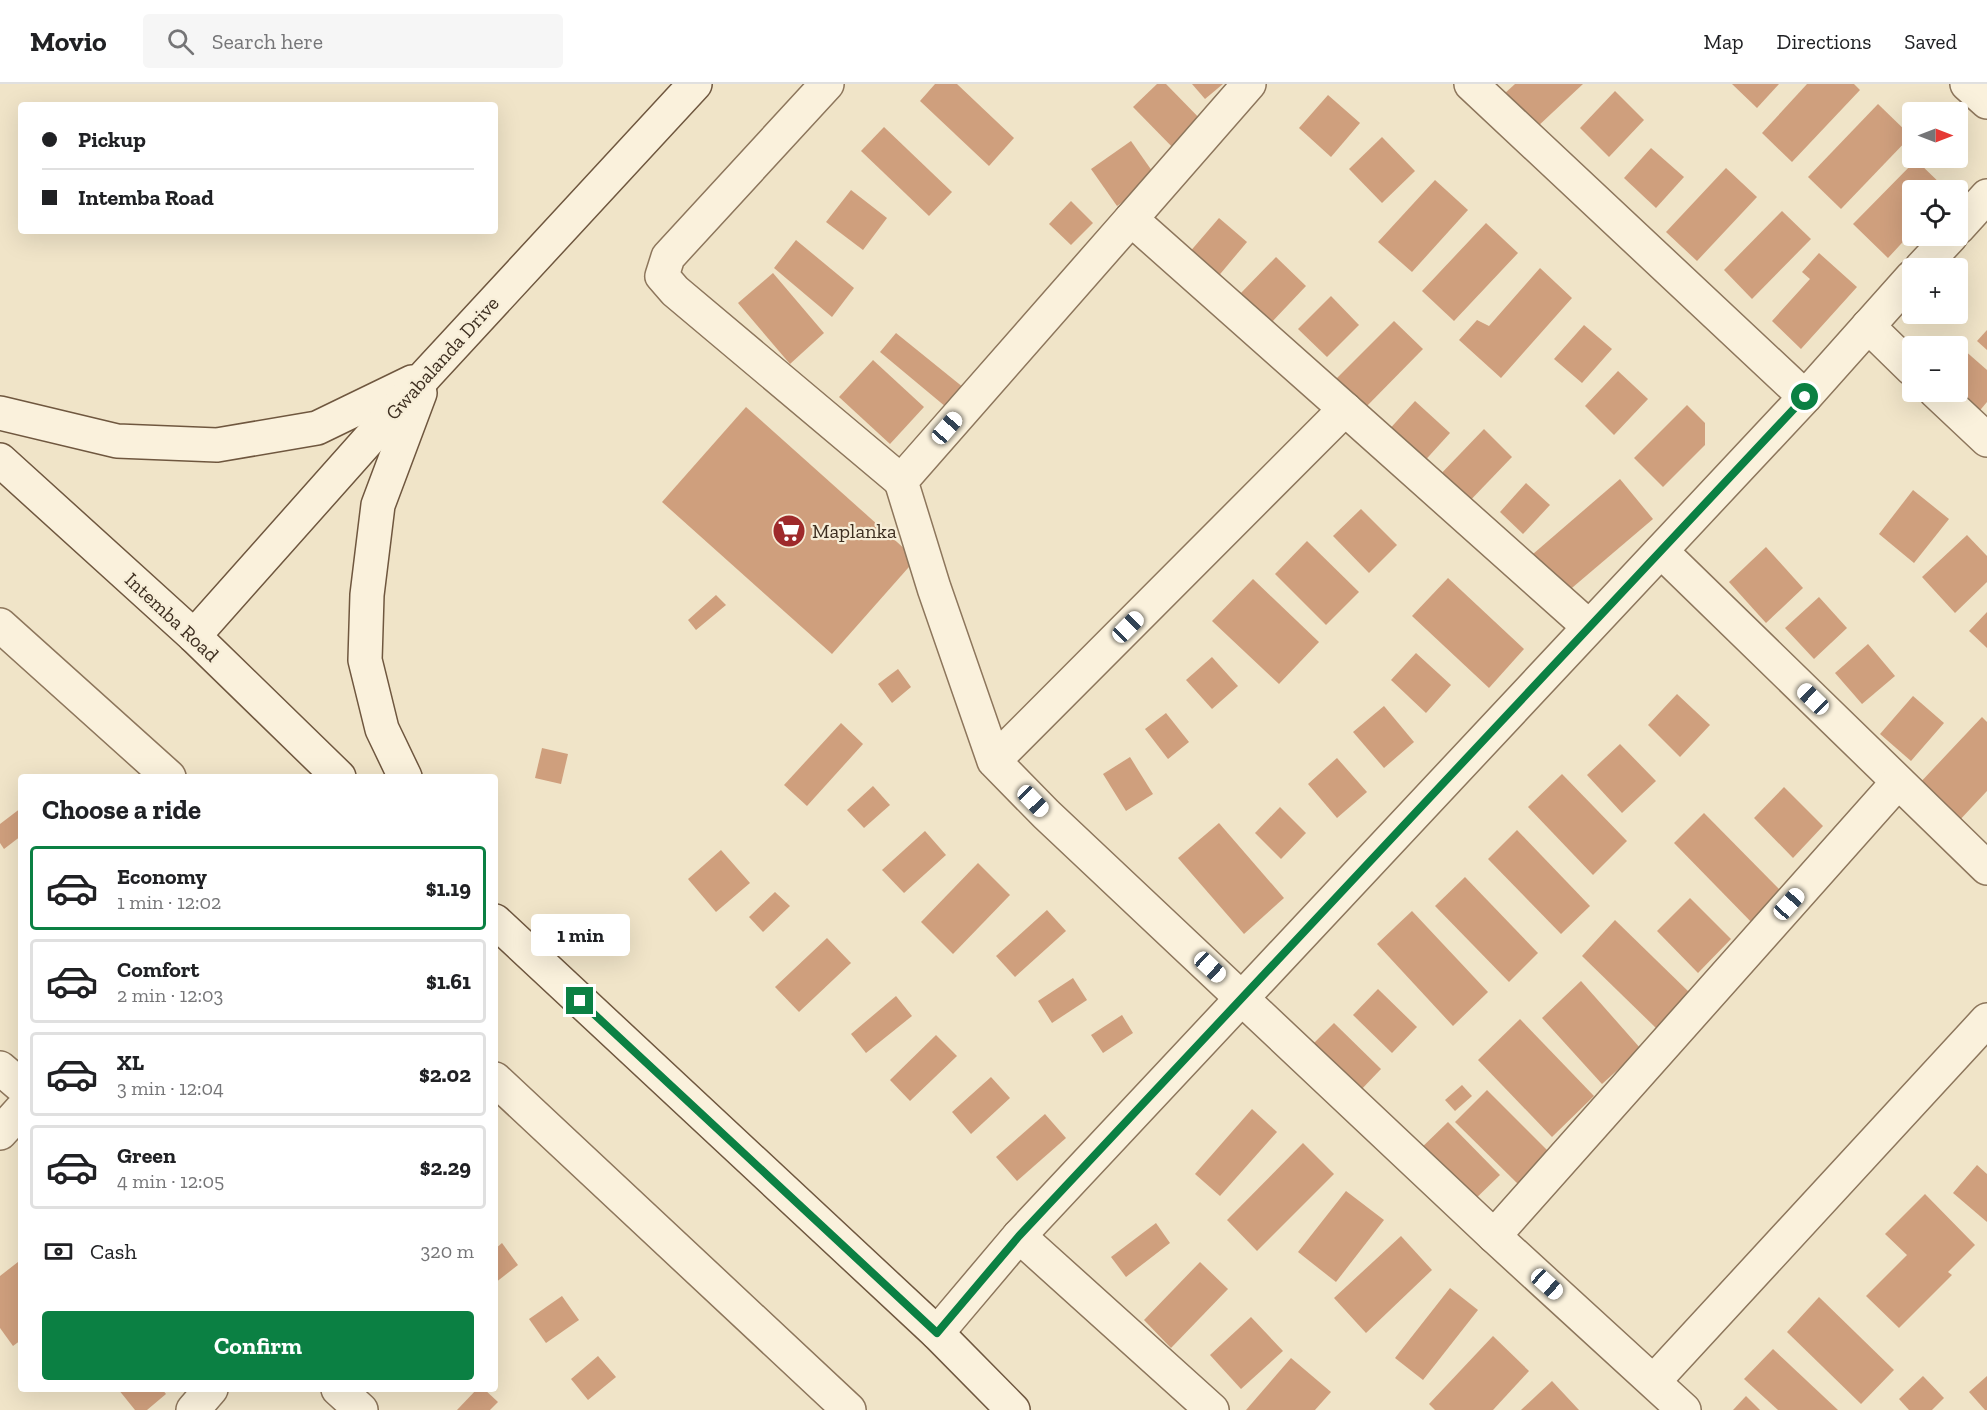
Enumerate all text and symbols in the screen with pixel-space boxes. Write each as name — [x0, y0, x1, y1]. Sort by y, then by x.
search box — [143, 14, 563, 68]
text: Movio — [30, 25, 107, 58]
icon: search — [164, 25, 197, 58]
text: Search here — [212, 28, 323, 55]
text: Map — [1704, 29, 1744, 54]
text: Directions — [1777, 29, 1871, 54]
text: Saved — [1904, 29, 1957, 54]
north arrow — [1902, 102, 1968, 168]
map controls — [1902, 102, 1968, 402]
text: Pickup — [78, 126, 146, 153]
button: locate — [1902, 180, 1968, 246]
text: Intemba Road — [78, 184, 214, 211]
button: + — [1902, 258, 1968, 324]
street label: Gwabalanda Drive — [380, 291, 504, 425]
button: − — [1902, 336, 1968, 402]
route start — [1791, 383, 1818, 410]
car — [928, 409, 966, 447]
supermarket icon: Maplanka — [771, 513, 807, 549]
place label: Maplanka — [812, 519, 897, 543]
street label: Intemba Road — [120, 567, 224, 667]
car — [1109, 608, 1147, 646]
car — [1794, 680, 1832, 718]
car — [1014, 782, 1052, 820]
text: Choose a ride — [42, 794, 201, 826]
icon: car — [45, 861, 99, 915]
text: Economy — [117, 863, 207, 890]
text: $1.19 — [426, 875, 471, 902]
car — [1770, 885, 1808, 923]
text: 1 min · 12:02 — [117, 890, 221, 914]
callout: 1 min — [530, 914, 630, 956]
text: 1 min — [557, 923, 604, 947]
car — [1191, 948, 1229, 986]
icon: car — [45, 954, 99, 1008]
text: Comfort — [117, 956, 199, 983]
text: $1.61 — [426, 968, 471, 995]
text: 2 min · 12:03 — [117, 983, 223, 1007]
route end — [566, 987, 593, 1014]
icon: car — [45, 1047, 99, 1101]
text: XL — [117, 1049, 144, 1076]
text: $2.02 — [419, 1061, 471, 1088]
text: 3 min · 12:04 — [117, 1076, 224, 1100]
icon: car — [45, 1140, 99, 1194]
text: Green — [117, 1142, 176, 1169]
text: $2.29 — [420, 1154, 471, 1181]
text: 4 min · 12:05 — [117, 1169, 224, 1193]
icon: cash — [42, 1235, 75, 1268]
text: Cash — [90, 1238, 137, 1265]
text: 320 m — [421, 1239, 474, 1263]
car — [1528, 1265, 1566, 1303]
button: Confirm — [42, 1311, 474, 1380]

